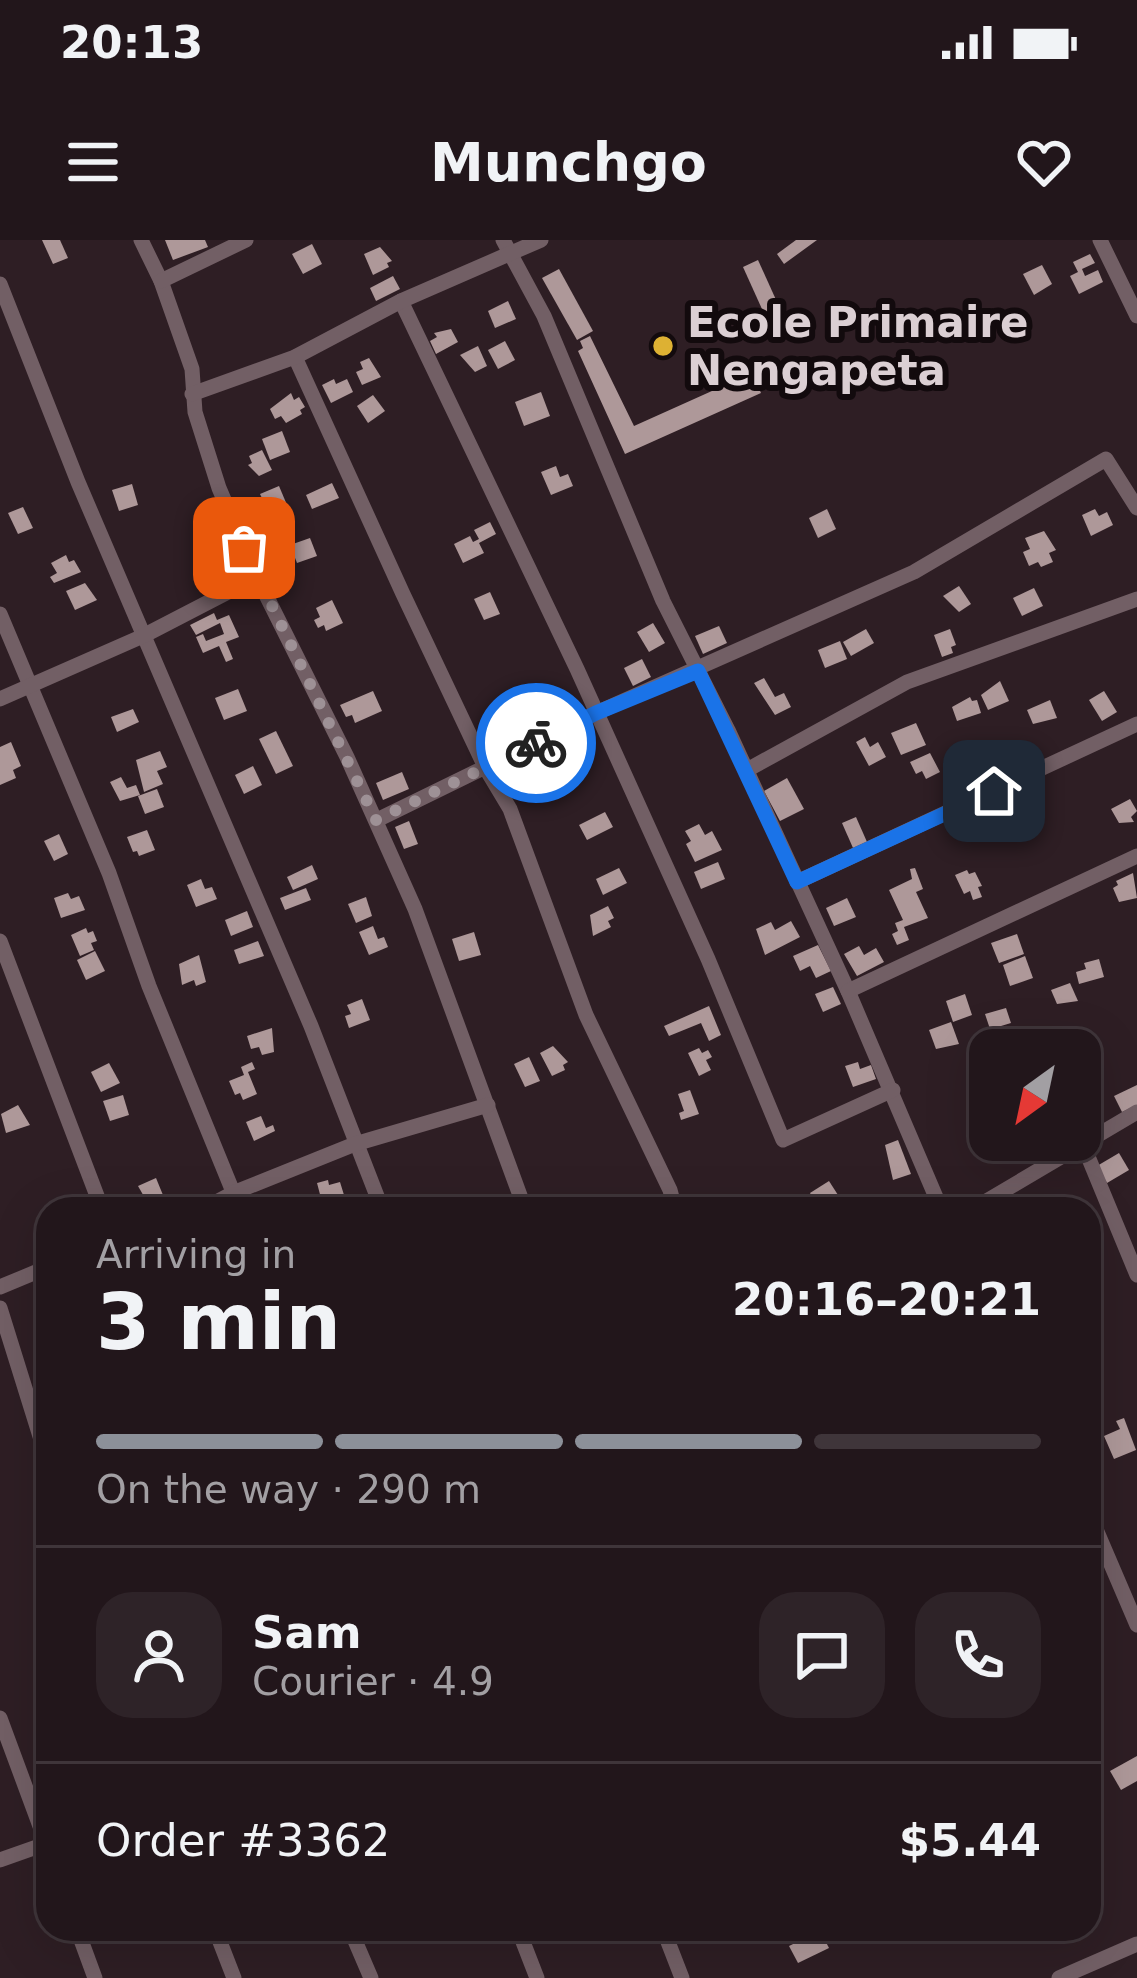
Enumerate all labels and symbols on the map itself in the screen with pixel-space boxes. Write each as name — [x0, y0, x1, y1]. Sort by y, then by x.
place label: Ecole Primaire Nengapeta — [687, 298, 1029, 395]
marker: Ecole Primaire Nengapeta — [650, 333, 676, 359]
pin — [193, 497, 295, 599]
courier — [476, 683, 596, 803]
pin — [943, 740, 1045, 842]
north arrow — [969, 1029, 1101, 1161]

